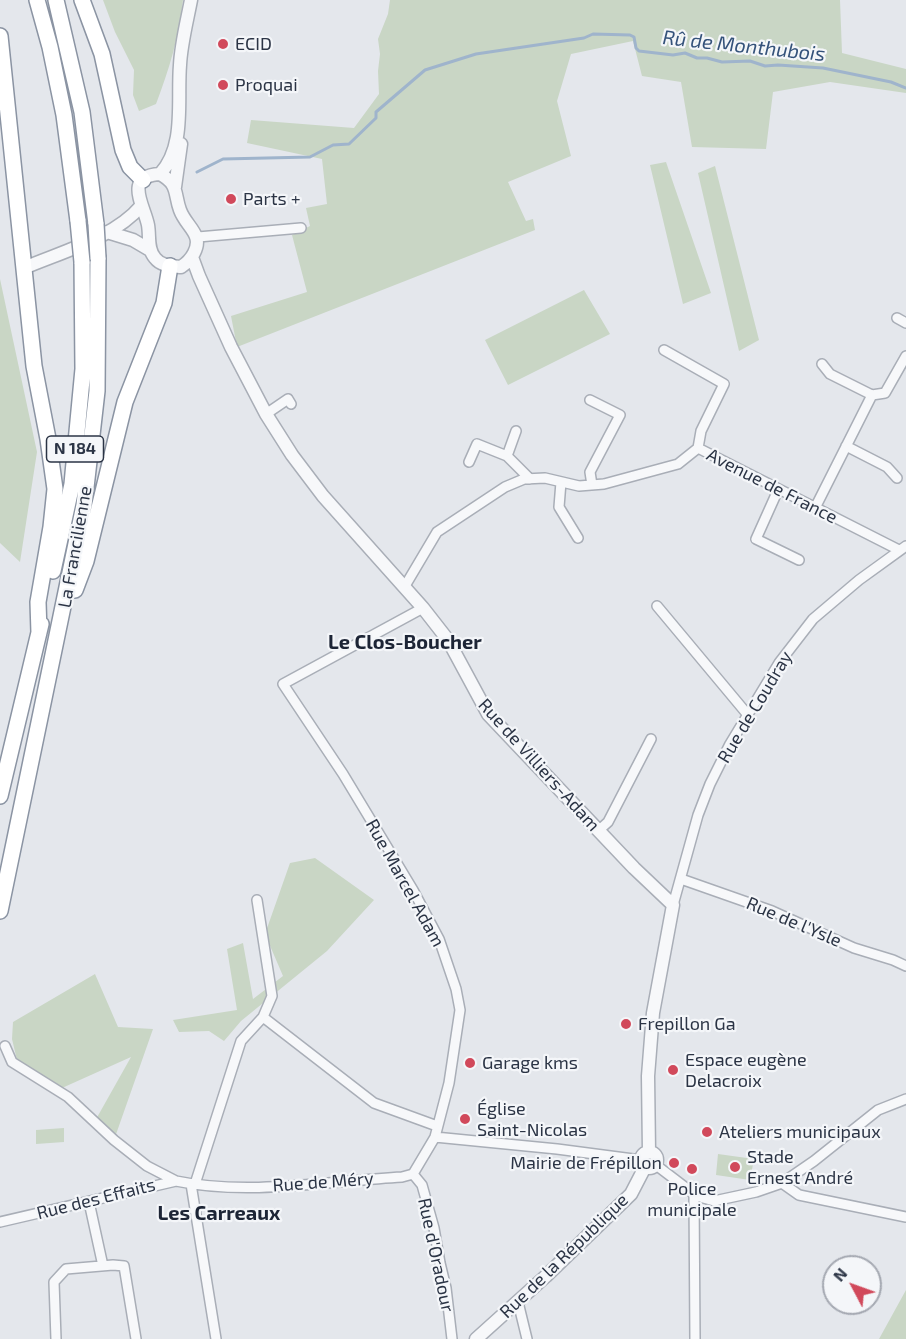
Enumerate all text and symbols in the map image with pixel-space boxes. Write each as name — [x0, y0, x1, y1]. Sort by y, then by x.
water label: Rû de Monthubois — [662, 26, 826, 66]
place label: ECID — [235, 33, 272, 55]
marker: ECID — [216, 37, 230, 51]
place label: Proquai — [235, 74, 298, 96]
marker: Proquai — [216, 78, 230, 92]
place label: Parts + — [243, 188, 301, 210]
marker: Parts + — [224, 192, 238, 206]
road number: N 184 — [46, 436, 104, 462]
street label: Avenue de France — [703, 444, 841, 528]
street label: La Francilienne — [54, 484, 96, 610]
district label: Le Clos-Boucher — [328, 630, 482, 654]
street label: Rue de Coudray — [713, 647, 797, 767]
street label: Rue de Villiers-Adam — [474, 694, 604, 836]
street label: Rue Marcel Adam — [361, 815, 449, 951]
street label: Rue de l'Ysle — [743, 892, 845, 952]
place label: Frepillon Ga — [638, 1013, 736, 1035]
marker: Frepillon Ga — [619, 1017, 633, 1031]
place label: Espace eugène Delacroix — [685, 1049, 807, 1092]
place label: Garage kms — [482, 1052, 578, 1074]
marker: Garage kms — [463, 1056, 477, 1070]
marker: Espace eugène Delacroix — [666, 1063, 680, 1077]
place label: Église Saint-Nicolas — [477, 1098, 587, 1140]
marker: Église Saint-Nicolas — [458, 1112, 472, 1126]
place label: Ateliers municipaux — [719, 1121, 881, 1143]
marker: Ateliers municipaux — [700, 1125, 714, 1139]
place label: Stade Ernest André — [747, 1146, 853, 1188]
place label: Mairie de Frépillon — [510, 1152, 662, 1174]
marker: Mairie de Frépillon — [667, 1156, 681, 1170]
marker: Stade Ernest André — [728, 1160, 742, 1174]
marker: Police municipale — [685, 1162, 699, 1176]
street label: Rue de Méry — [272, 1168, 374, 1196]
street label: Rue des Effaits — [34, 1174, 158, 1224]
place label: Police municipale — [647, 1178, 737, 1220]
street label: Rue de la République — [495, 1189, 633, 1323]
street label: Rue d'Oradour — [413, 1196, 459, 1314]
district label: Les Carreaux — [158, 1201, 280, 1225]
north arrow — [822, 1255, 882, 1315]
text: N — [829, 1264, 851, 1285]

